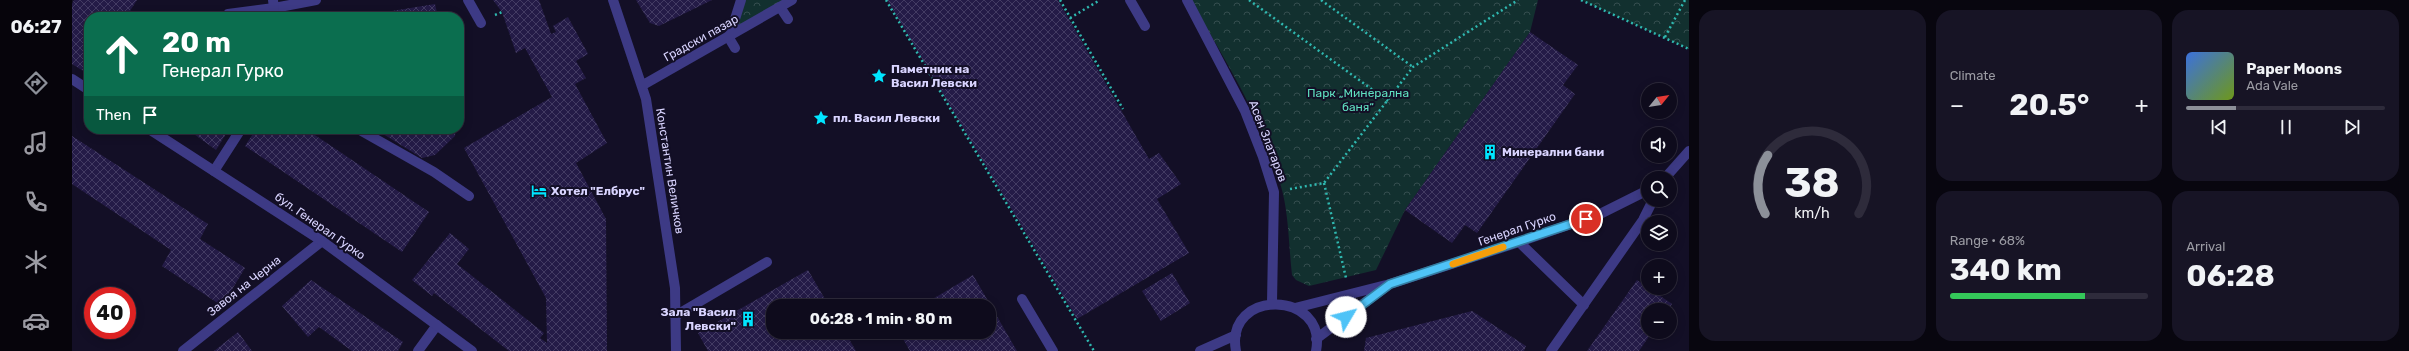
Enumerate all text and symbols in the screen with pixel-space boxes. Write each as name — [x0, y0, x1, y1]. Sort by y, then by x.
street label: Градски пазар — [661, 12, 741, 64]
text: 06:27 — [10, 16, 62, 38]
text: 20 m — [162, 26, 231, 59]
icon: ahead — [96, 28, 148, 80]
text: Генерал Гурко — [162, 60, 284, 82]
text: Paper Moons — [2246, 60, 2342, 78]
place label: Паметник на Васил Левски — [891, 62, 977, 90]
place icon: Паметник на Васил Левски — [870, 67, 888, 85]
text: Climate — [1950, 68, 1996, 83]
icon: directions — [22, 69, 50, 97]
text: Ada Vale — [2246, 78, 2298, 93]
north arrow — [1641, 83, 1677, 119]
map controls — [1641, 83, 1677, 339]
park label: Парк „Минерална баня“ — [1307, 86, 1409, 114]
text: 20.5° — [2009, 87, 2089, 123]
text: − — [1950, 92, 1964, 119]
text: + — [2135, 92, 2148, 119]
street label: Асен Златаров — [1246, 98, 1290, 184]
icon: arrive — [139, 104, 161, 126]
text: Then — [96, 106, 131, 124]
street label: Константин Величков — [653, 107, 687, 235]
place icon: пл. Васил Левски — [812, 109, 830, 127]
place label: пл. Васил Левски — [833, 111, 940, 125]
icon: previous — [2208, 116, 2230, 138]
icon: pause — [2275, 116, 2297, 138]
icon: next — [2341, 116, 2363, 138]
button: sound — [1641, 127, 1677, 163]
icon: music — [22, 129, 50, 157]
building icon: Минерални бани — [1481, 143, 1499, 161]
place label: Минерални бани — [1502, 145, 1605, 159]
text: 38 — [1785, 157, 1840, 206]
button: search — [1641, 171, 1677, 207]
hotel icon: Хотел "Елбрус" — [530, 182, 548, 200]
place label: Хотел "Елбрус" — [551, 184, 645, 198]
icon: phone — [22, 188, 50, 216]
street label: бул. Генерал Гурко — [272, 189, 368, 263]
pin — [1569, 202, 1603, 236]
text: km/h — [1794, 204, 1830, 221]
icon: arrive — [1575, 208, 1597, 230]
street label: Генерал Гурко — [1476, 209, 1558, 249]
button: layers — [1641, 215, 1677, 251]
text: Range · 68% — [1950, 233, 2025, 248]
text: Arrival — [2186, 239, 2225, 254]
icon: climate — [22, 248, 50, 276]
text: 340 km — [1950, 252, 2062, 288]
street label: Завоя на Черна — [204, 253, 284, 319]
text: 06:28 — [2186, 258, 2275, 294]
button: + — [1641, 259, 1677, 295]
speed limit sign: 40 — [84, 287, 136, 339]
position arrow — [1325, 296, 1367, 338]
button: − — [1641, 303, 1677, 339]
place label: Зала "Васил Левски" — [661, 305, 736, 333]
icon: car — [22, 307, 50, 335]
building icon: Зала "Васил Левски" — [739, 310, 757, 328]
text: 06:28 · 1 min · 80 m — [810, 310, 952, 328]

